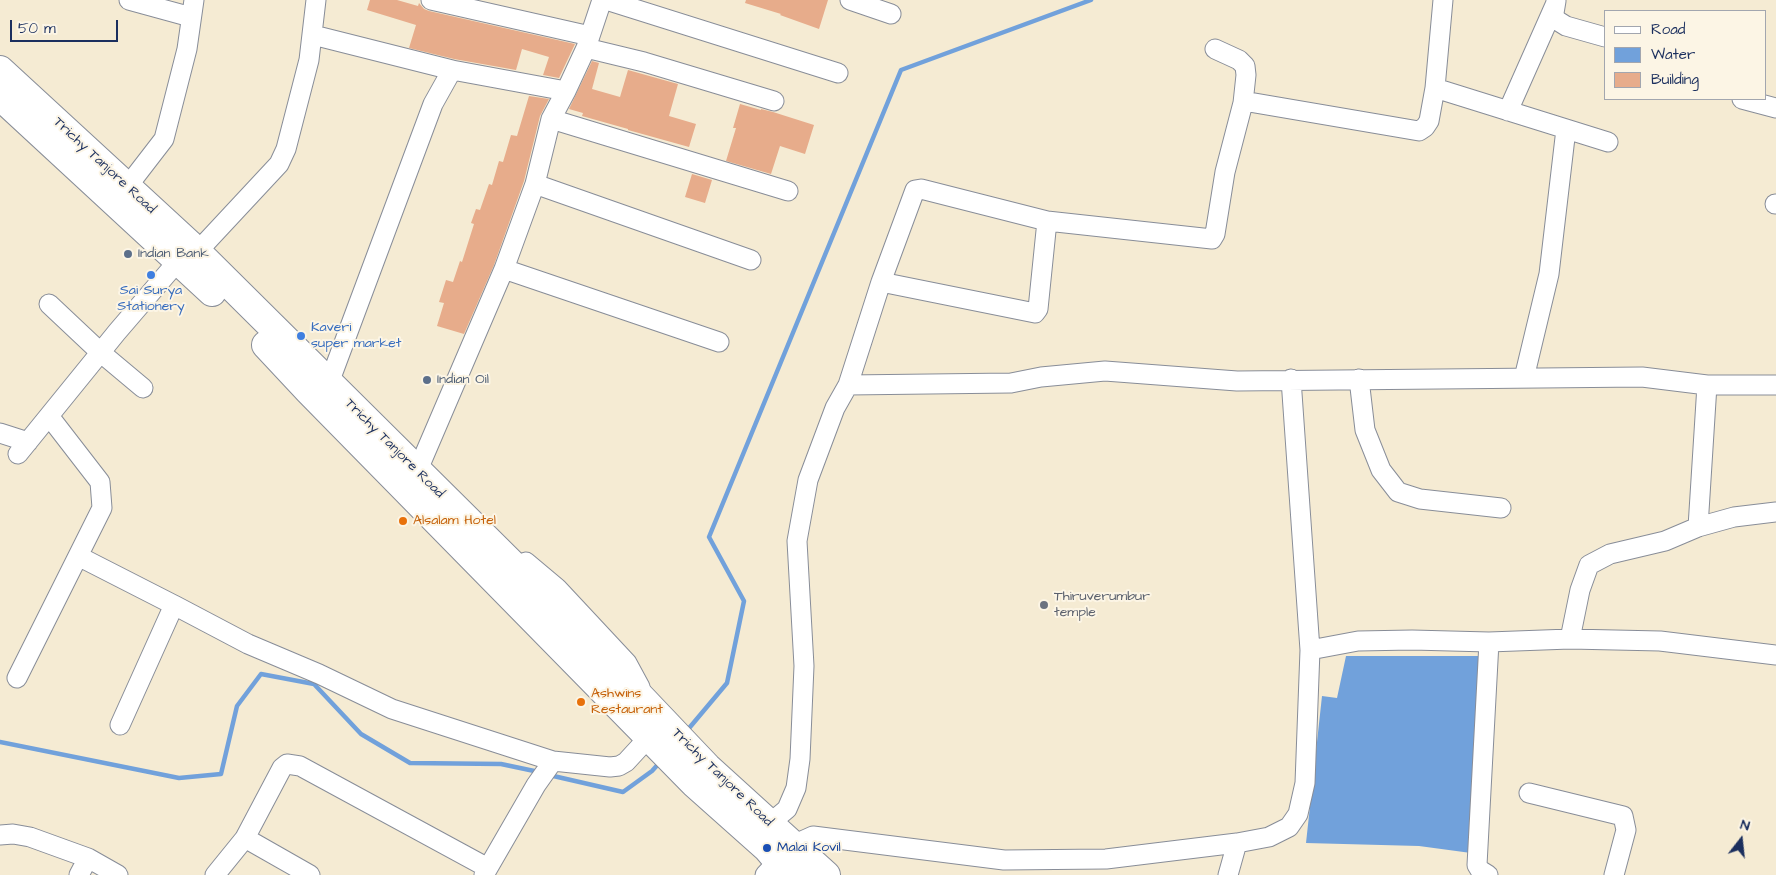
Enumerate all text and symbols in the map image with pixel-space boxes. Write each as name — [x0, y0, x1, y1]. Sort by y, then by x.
scale bar — [12, 10, 120, 42]
legend — [1604, 10, 1766, 100]
text: 50 m — [18, 18, 56, 39]
text: Road — [1651, 19, 1685, 40]
text: Water — [1651, 44, 1695, 65]
text: Building — [1651, 69, 1699, 90]
street label: Trichy Tanjore Road — [49, 114, 159, 218]
place label: Indian Bank — [138, 246, 209, 262]
marker: Indian Bank — [122, 248, 134, 260]
marker: Sai Surya Stationery — [145, 269, 157, 281]
place label: Sai Surya Stationery — [117, 283, 185, 316]
place label: Kaveri super market — [311, 320, 401, 352]
marker: Kaveri super market — [295, 330, 307, 342]
place label: Indian Oil — [437, 372, 489, 388]
marker: Indian Oil — [421, 374, 433, 386]
street label: Trichy Tanjore Road — [341, 396, 447, 502]
place label: Alsalam Hotel — [413, 513, 496, 529]
marker: Alsalam Hotel — [397, 515, 409, 527]
place label: Thiruverumbur temple — [1054, 589, 1150, 622]
marker: Thiruverumbur temple — [1038, 599, 1050, 611]
place label: Ashwins Restaurant — [591, 686, 663, 719]
marker: Ashwins Restaurant — [575, 696, 587, 708]
street label: Trichy Tanjore Road — [668, 725, 776, 831]
north arrow — [1716, 815, 1766, 865]
text: N — [1738, 815, 1752, 836]
place label: Malai Kovil — [777, 840, 841, 856]
marker: Malai Kovil — [761, 842, 773, 854]

